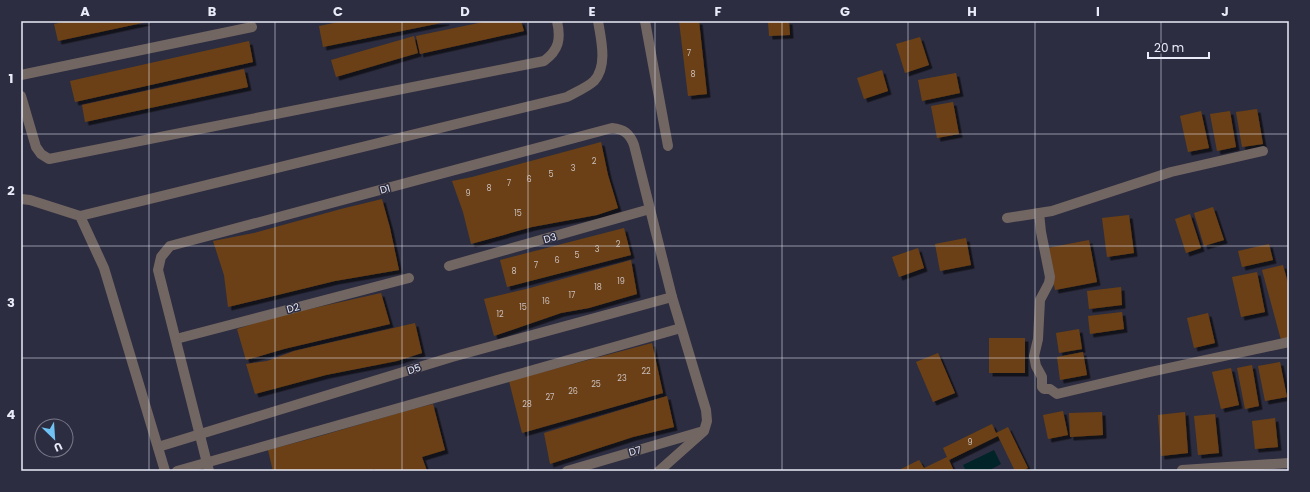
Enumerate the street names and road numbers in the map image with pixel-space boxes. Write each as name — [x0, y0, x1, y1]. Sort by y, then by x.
street label: D1 — [378, 180, 392, 198]
street label: D3 — [542, 229, 558, 247]
street label: D2 — [285, 299, 301, 317]
street label: D5 — [405, 360, 423, 378]
street label: D7 — [627, 442, 644, 460]

